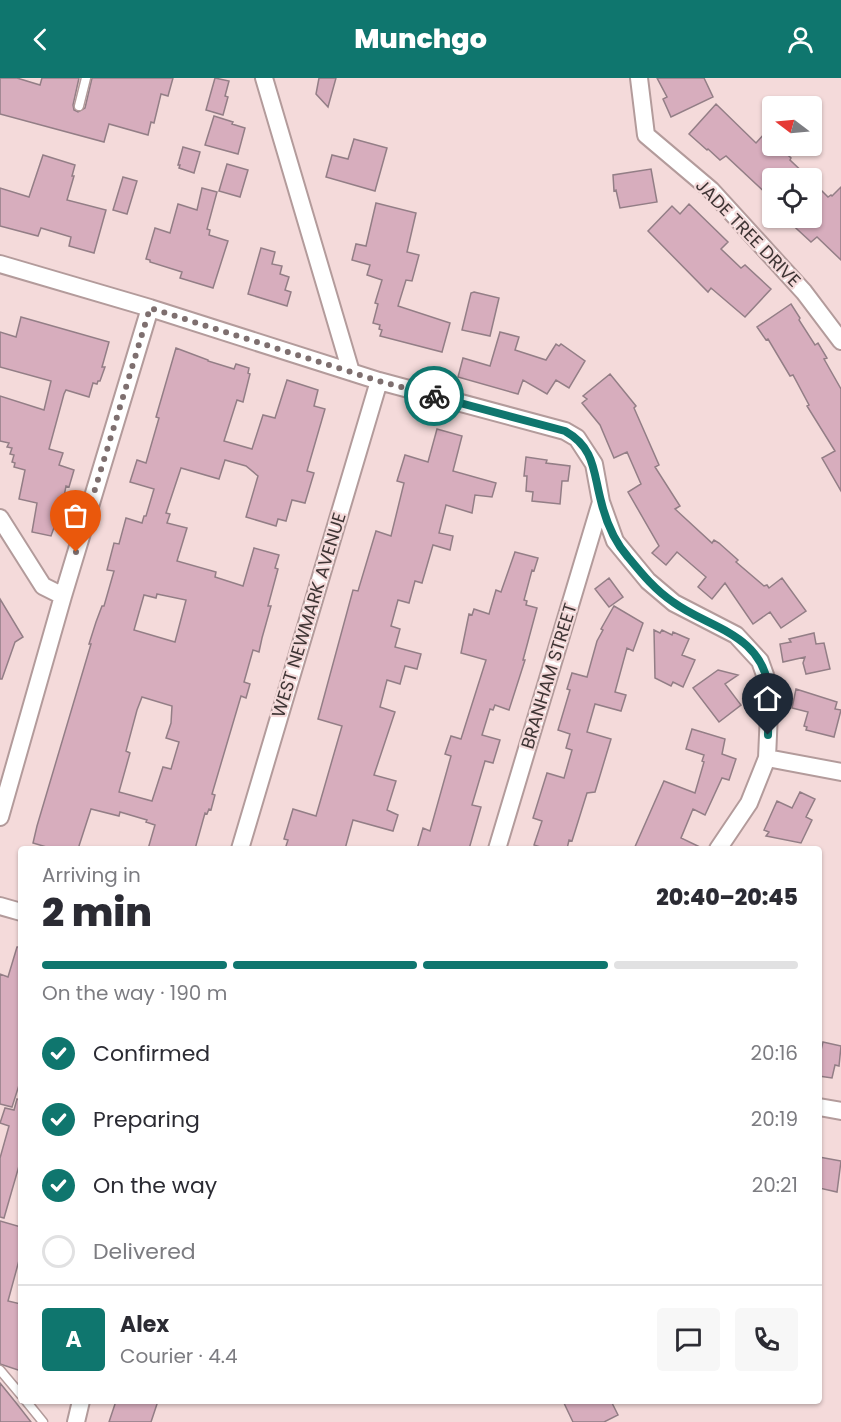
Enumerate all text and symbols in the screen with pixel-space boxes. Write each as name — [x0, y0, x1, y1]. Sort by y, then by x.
text: Munchgo — [354, 20, 487, 57]
icon: back — [24, 23, 57, 56]
icon: person — [784, 23, 817, 56]
north arrow — [762, 96, 822, 156]
map controls — [762, 96, 822, 228]
button: locate — [762, 168, 822, 228]
street label: JADE TREE DRIVE — [690, 173, 807, 292]
courier — [404, 366, 464, 426]
icon: bike — [418, 380, 451, 413]
pin — [50, 490, 101, 552]
icon: bag — [59, 499, 92, 532]
street label: WEST NEWMARK AVENUE — [265, 509, 352, 720]
street label: BRANHAM STREET — [514, 600, 583, 752]
pin — [742, 673, 793, 735]
icon: home — [751, 682, 784, 715]
text: Arriving in — [42, 861, 141, 889]
text: 20:40–20:45 — [656, 882, 798, 913]
text: 2 min — [42, 885, 152, 940]
text: On the way · 190 m — [42, 979, 227, 1007]
icon: check — [42, 1037, 75, 1070]
text: Confirmed — [93, 1038, 210, 1069]
text: 20:16 — [751, 1039, 798, 1067]
icon: check — [42, 1103, 75, 1136]
text: Preparing — [93, 1104, 200, 1135]
text: 20:19 — [751, 1105, 798, 1133]
icon: check — [42, 1169, 75, 1202]
text: On the way — [93, 1170, 217, 1201]
text: 20:21 — [752, 1171, 798, 1199]
text: Delivered — [93, 1236, 196, 1267]
button: chat — [657, 1308, 720, 1371]
button: phone — [735, 1308, 798, 1371]
text: Alex — [120, 1309, 169, 1340]
text: A — [65, 1324, 82, 1355]
text: Courier · 4.4 — [120, 1342, 238, 1370]

